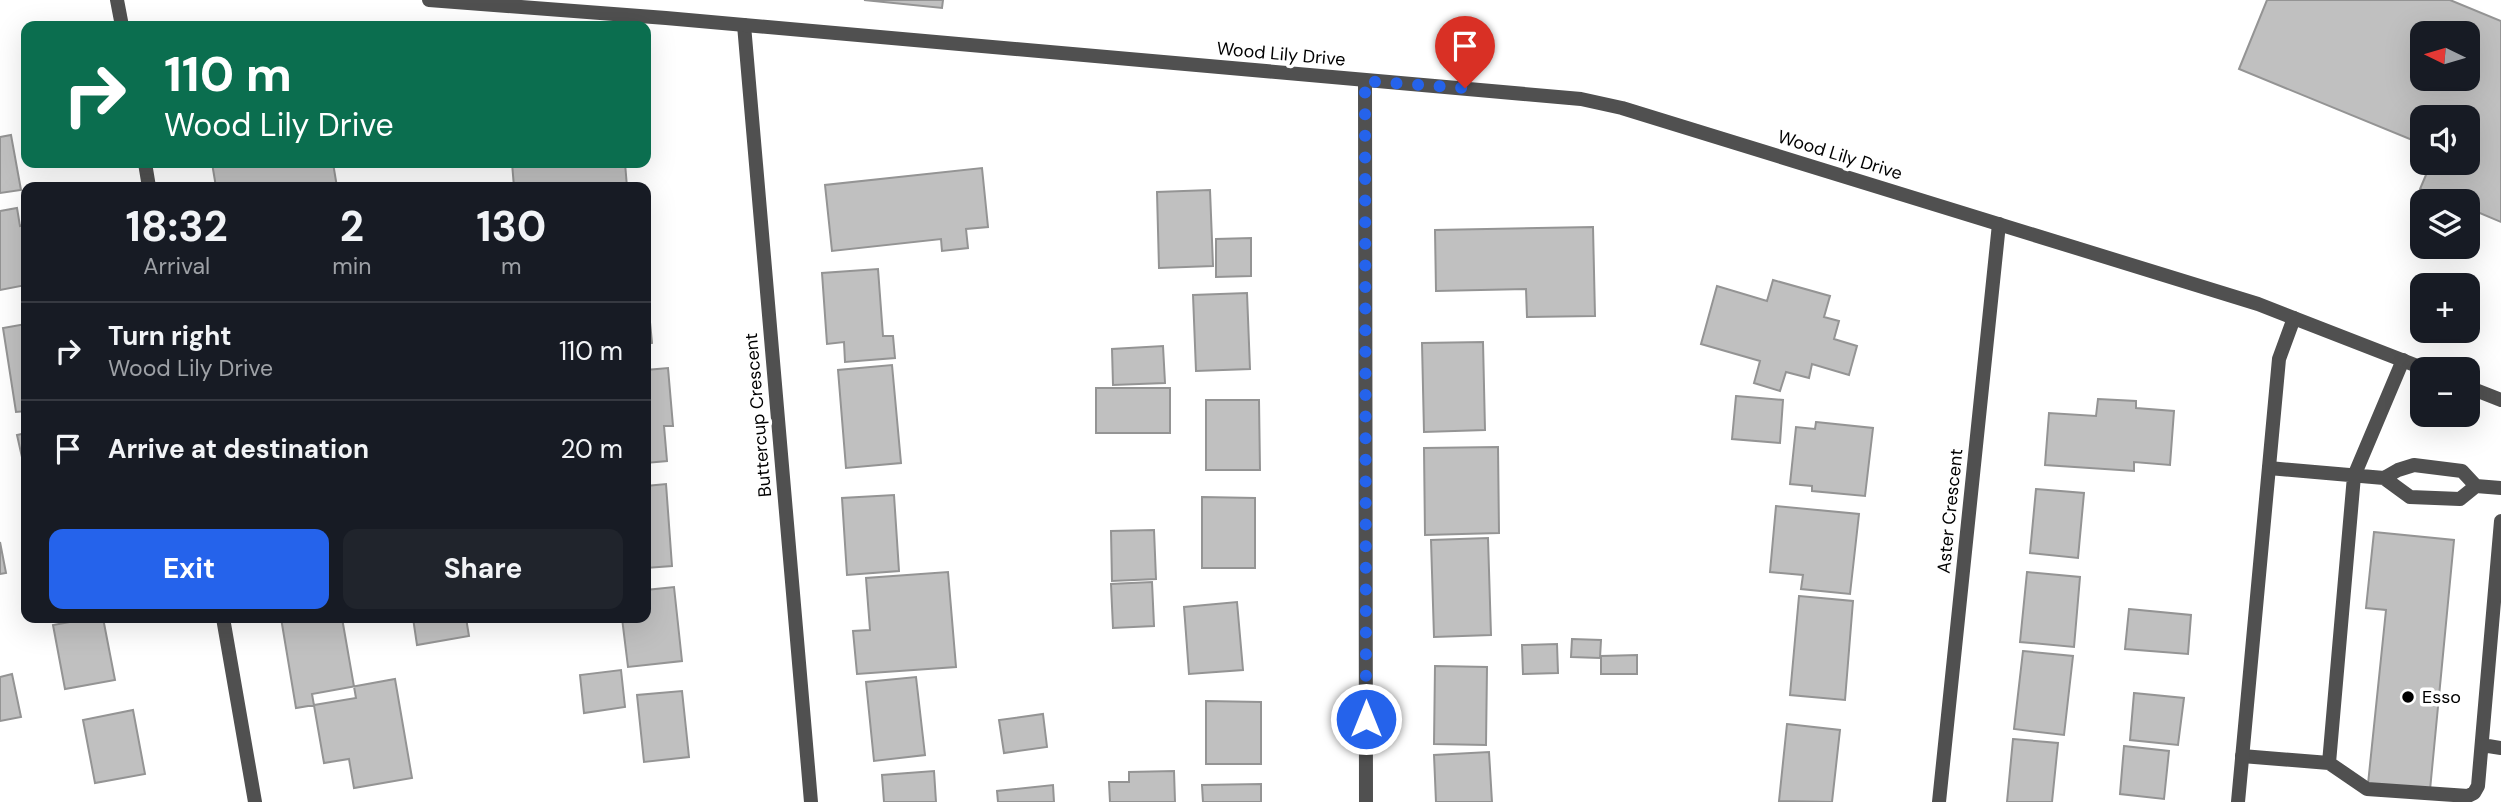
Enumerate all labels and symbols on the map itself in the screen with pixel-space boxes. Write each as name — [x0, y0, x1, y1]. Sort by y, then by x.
pin — [1435, 16, 1495, 88]
north arrow — [2410, 21, 2480, 91]
street label: Wood Lily Drive — [1216, 36, 1346, 72]
street label: Wood Lily Drive — [1775, 125, 1905, 185]
street label: Buttercup Crescent — [739, 332, 777, 498]
street label: Aster Crescent — [1932, 447, 1968, 575]
position arrow — [1329, 682, 1403, 756]
place label: Esso — [2422, 685, 2461, 709]
marker: Esso — [2400, 689, 2416, 705]

